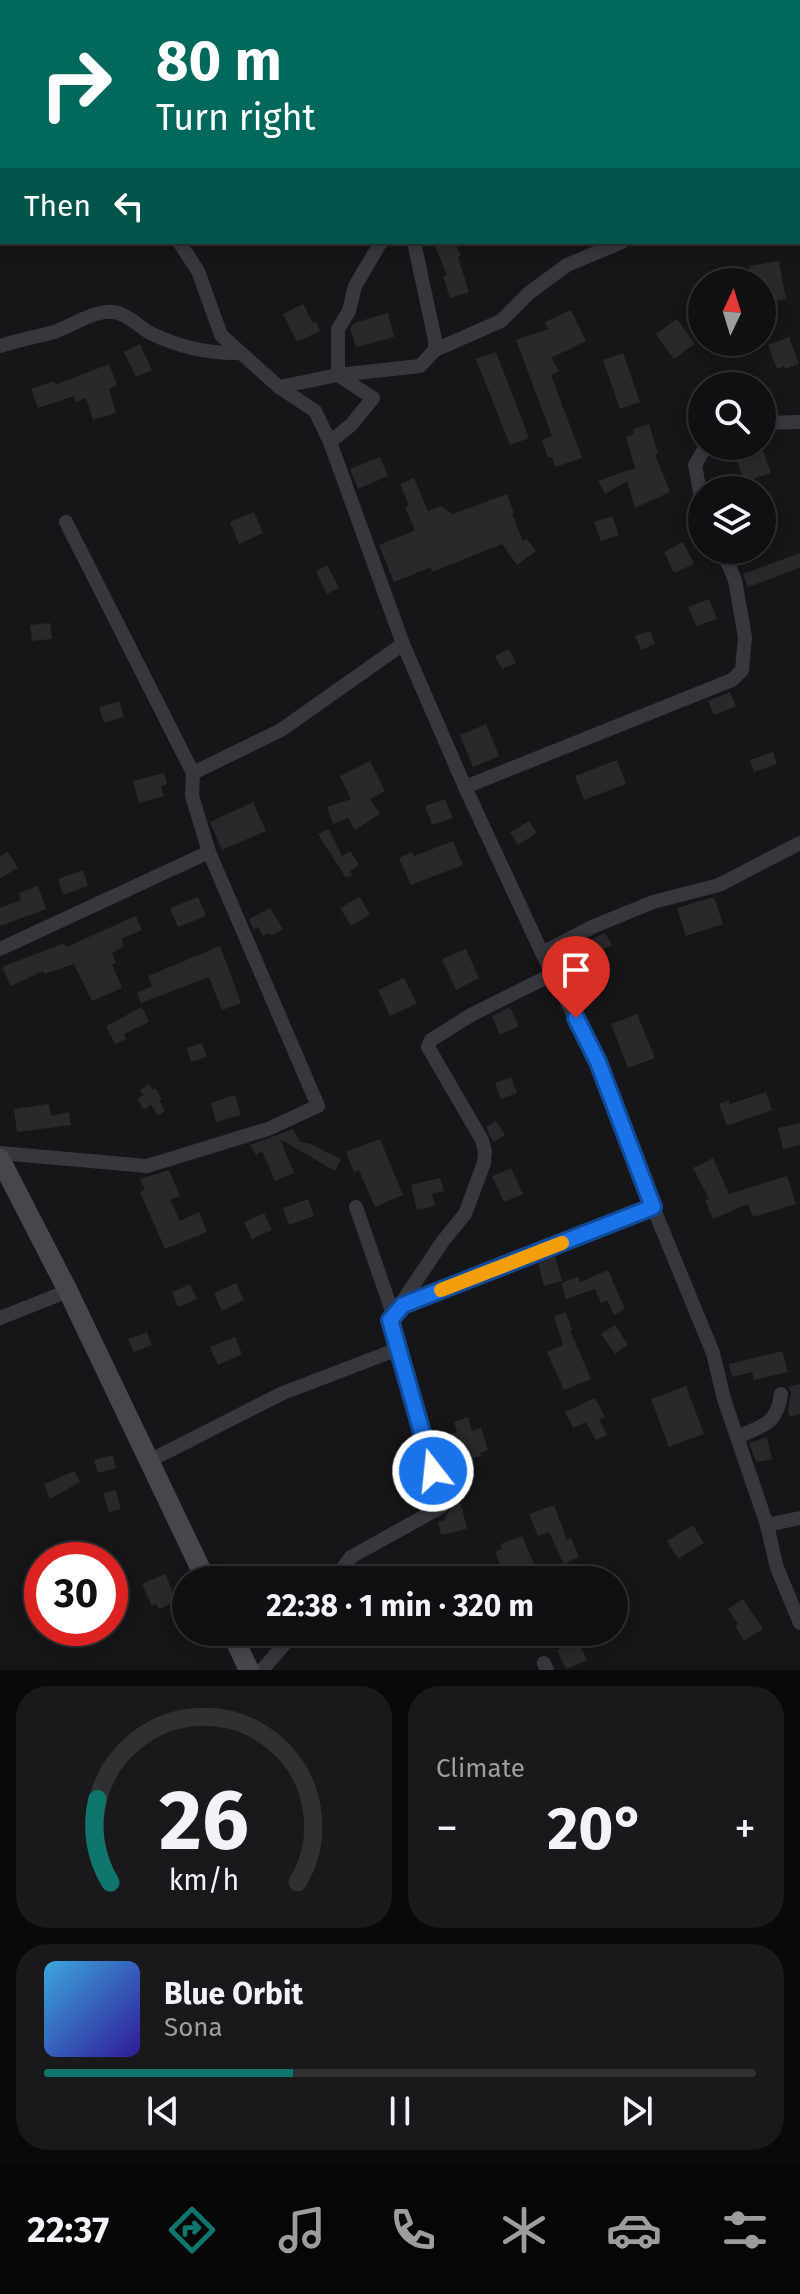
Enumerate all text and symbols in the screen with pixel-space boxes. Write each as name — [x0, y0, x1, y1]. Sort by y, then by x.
text: 80 m — [156, 28, 282, 95]
icon: right — [24, 32, 128, 136]
text: Turn right — [156, 96, 316, 140]
icon: left — [107, 184, 151, 228]
text: Then — [24, 188, 91, 224]
north arrow — [688, 268, 776, 356]
map controls — [688, 268, 776, 564]
button: search — [688, 372, 776, 460]
button: layers — [688, 476, 776, 564]
pin — [542, 936, 610, 1018]
icon: arrive — [554, 948, 598, 992]
position arrow — [391, 1429, 475, 1513]
speed limit sign: 30 — [24, 1542, 128, 1646]
text: 22:38 · 1 min · 320 m — [266, 1588, 534, 1624]
text: Climate — [436, 1753, 525, 1784]
text: 26 — [159, 1771, 249, 1871]
text: 20° — [547, 1793, 645, 1865]
text: − — [436, 1802, 458, 1855]
text: + — [734, 1802, 756, 1855]
text: km/h — [169, 1863, 239, 1898]
text: Blue Orbit — [164, 1976, 303, 2012]
text: Sona — [164, 2012, 223, 2043]
icon: previous — [141, 2089, 185, 2133]
icon: pause — [378, 2089, 422, 2133]
icon: next — [615, 2089, 659, 2133]
icon: directions — [164, 2202, 220, 2258]
icon: music — [274, 2202, 330, 2258]
icon: phone — [385, 2202, 441, 2258]
icon: climate — [496, 2202, 552, 2258]
icon: car — [606, 2202, 662, 2258]
icon: filters — [717, 2202, 773, 2258]
text: 22:37 — [27, 2208, 109, 2252]

